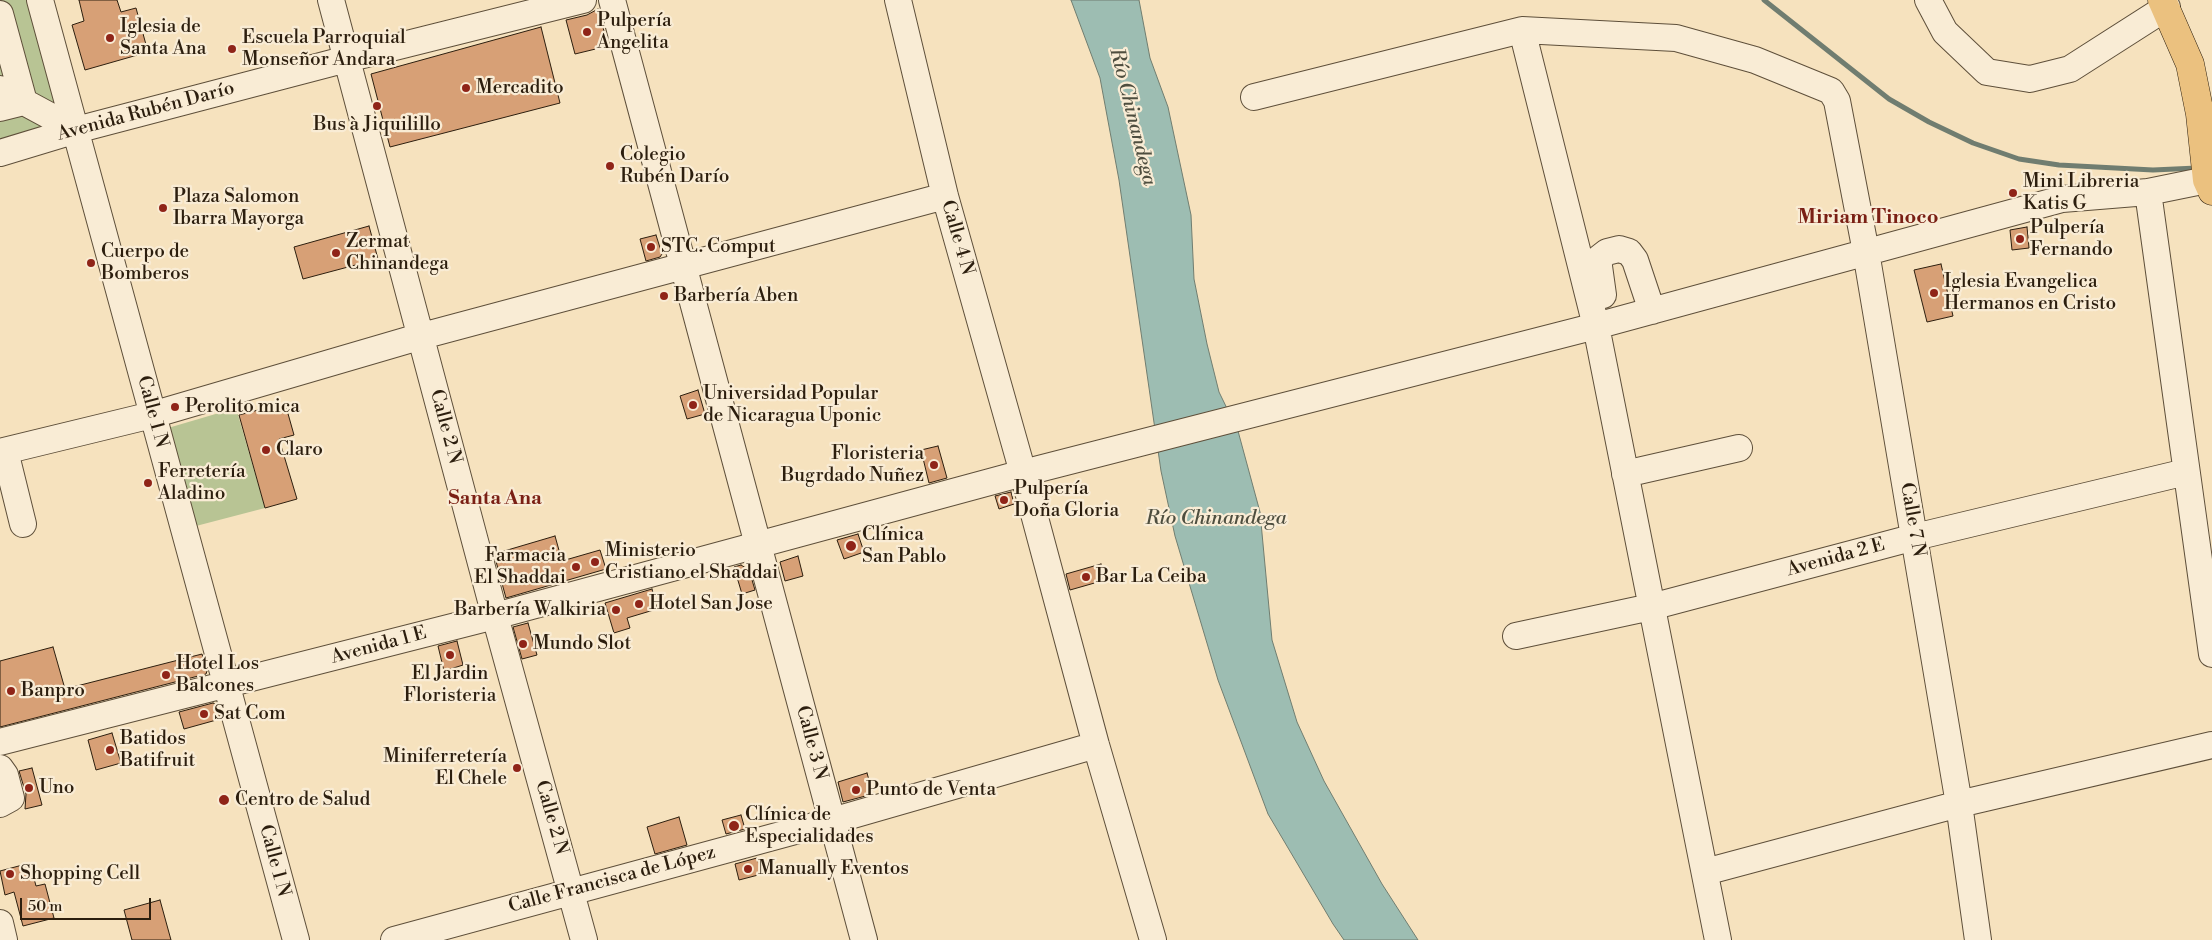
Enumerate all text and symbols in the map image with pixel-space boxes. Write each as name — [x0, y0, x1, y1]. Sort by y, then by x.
place label: Pulpería Angelita — [597, 10, 672, 54]
place label: Iglesia de Santa Ana — [120, 16, 206, 60]
marker: Pulpería Angelita — [581, 26, 593, 38]
place label: Escuela Parroquial Monseñor Andara — [242, 27, 406, 71]
marker: Iglesia de Santa Ana — [104, 32, 116, 44]
marker: Escuela Parroquial Monseñor Andara — [226, 43, 238, 55]
water label: Río Chinandega — [1103, 46, 1161, 188]
street label: Avenida Rubén Darío — [55, 77, 237, 147]
place label: Mercadito — [476, 77, 564, 99]
marker: Mercadito — [460, 82, 472, 94]
marker: Bus à Jiquilillo — [371, 100, 383, 112]
place label: Bus à Jiquilillo — [313, 114, 441, 136]
place label: Colegio Rubén Darío — [620, 144, 730, 188]
marker: Colegio Rubén Darío — [604, 160, 616, 172]
place label: Mini Libreria Katis G — [2023, 171, 2139, 215]
place label: Plaza Salomon Ibarra Mayorga — [173, 186, 304, 230]
marker: Mini Libreria Katis G — [2007, 187, 2019, 199]
street label: Calle 4 N — [935, 198, 979, 278]
marker: Plaza Salomon Ibarra Mayorga — [157, 202, 169, 214]
district label: Miriam Tinoco — [1797, 206, 1939, 230]
place label: Pulpería Fernando — [2030, 217, 2113, 261]
place label: Zermat Chinandega — [346, 231, 449, 275]
marker: Pulpería Fernando — [2014, 233, 2026, 245]
place label: STC. Comput — [661, 236, 776, 258]
place label: Cuerpo de Bomberos — [101, 241, 189, 285]
marker: STC. Comput — [645, 241, 657, 253]
marker: Zermat Chinandega — [330, 247, 342, 259]
marker: Cuerpo de Bomberos — [85, 257, 97, 269]
place label: Iglesia Evangelica Hermanos en Cristo — [1944, 271, 2116, 315]
place label: Barbería Aben — [674, 285, 798, 307]
marker: Iglesia Evangelica Hermanos en Cristo — [1928, 287, 1940, 299]
marker: Barbería Aben — [658, 290, 670, 302]
street label: Calle 1 N — [131, 373, 173, 451]
place label: Universidad Popular de Nicaragua Uponic — [703, 383, 881, 427]
street label: Calle 2 N — [424, 387, 466, 467]
place label: Perolito mica — [185, 396, 300, 418]
marker: Universidad Popular de Nicaragua Uponic — [687, 399, 699, 411]
marker: Perolito mica — [169, 401, 181, 413]
place label: Claro — [276, 439, 323, 461]
place label: Floristeria Bugrdado Nuñez — [781, 443, 924, 487]
marker: Claro — [260, 444, 272, 456]
marker: Floristeria Bugrdado Nuñez — [928, 459, 940, 471]
place label: Ferretería Aladino — [158, 461, 246, 505]
marker: Ferretería Aladino — [142, 477, 154, 489]
place label: Pulpería Doña Gloria — [1014, 478, 1119, 522]
street label: Calle 7 N — [1894, 481, 1930, 559]
district label: Santa Ana — [448, 487, 542, 511]
marker: Pulpería Doña Gloria — [998, 494, 1010, 506]
water label: Río Chinandega — [1146, 507, 1286, 531]
place label: Clínica San Pablo — [862, 524, 947, 568]
street label: Avenida 2 E — [1784, 534, 1888, 582]
marker: Clínica San Pablo — [844, 539, 858, 553]
place label: Ministerio Cristiano el Shaddai — [605, 540, 778, 584]
place label: Farmacia El Shaddai — [474, 545, 566, 589]
marker: Ministerio Cristiano el Shaddai — [589, 556, 601, 568]
marker: Farmacia El Shaddai — [570, 561, 582, 573]
place label: Bar La Ceiba — [1096, 566, 1207, 588]
marker: Bar La Ceiba — [1080, 571, 1092, 583]
place label: Hotel San Jose — [649, 593, 773, 615]
marker: Hotel San Jose — [633, 598, 645, 610]
place label: Barbería Walkiria — [454, 599, 606, 621]
marker: Barbería Walkiria — [610, 604, 622, 616]
street label: Avenida 1 E — [329, 622, 429, 670]
place label: Mundo Slot — [533, 633, 631, 655]
marker: Mundo Slot — [517, 638, 529, 650]
marker: El Jardin Floristeria — [444, 649, 456, 661]
place label: Hotel Los Balcones — [176, 653, 259, 697]
place label: El Jardin Floristeria — [404, 663, 496, 707]
marker: Hotel Los Balcones — [160, 669, 172, 681]
place label: Banpro — [21, 680, 85, 702]
marker: Banpro — [5, 685, 17, 697]
place label: Sat Com — [214, 703, 286, 725]
street label: Calle 3 N — [790, 703, 832, 783]
marker: Sat Com — [198, 708, 210, 720]
place label: Batidos Batifruit — [120, 728, 195, 772]
marker: Batidos Batifruit — [104, 744, 116, 756]
place label: Miniferretería El Chele — [383, 746, 507, 790]
marker: Miniferretería El Chele — [511, 762, 523, 774]
place label: Uno — [39, 777, 75, 799]
street label: Calle 2 N — [530, 778, 572, 858]
place label: Punto de Venta — [866, 779, 996, 801]
marker: Uno — [23, 782, 35, 794]
marker: Punto de Venta — [850, 784, 862, 796]
place label: Centro de Salud — [235, 789, 370, 811]
marker: Centro de Salud — [217, 793, 231, 807]
place label: Clínica de Especialidades — [745, 804, 874, 848]
marker: Clínica de Especialidades — [727, 819, 741, 833]
street label: Calle 1 N — [253, 822, 295, 900]
street label: Calle Francisca de López — [506, 841, 718, 919]
place label: Manually Eventos — [758, 858, 909, 880]
place label: Shopping Cell — [20, 863, 140, 885]
marker: Manually Eventos — [742, 863, 754, 875]
marker: Shopping Cell — [4, 868, 16, 880]
scale bar — [22, 888, 154, 920]
text: 50 m — [28, 897, 62, 916]

